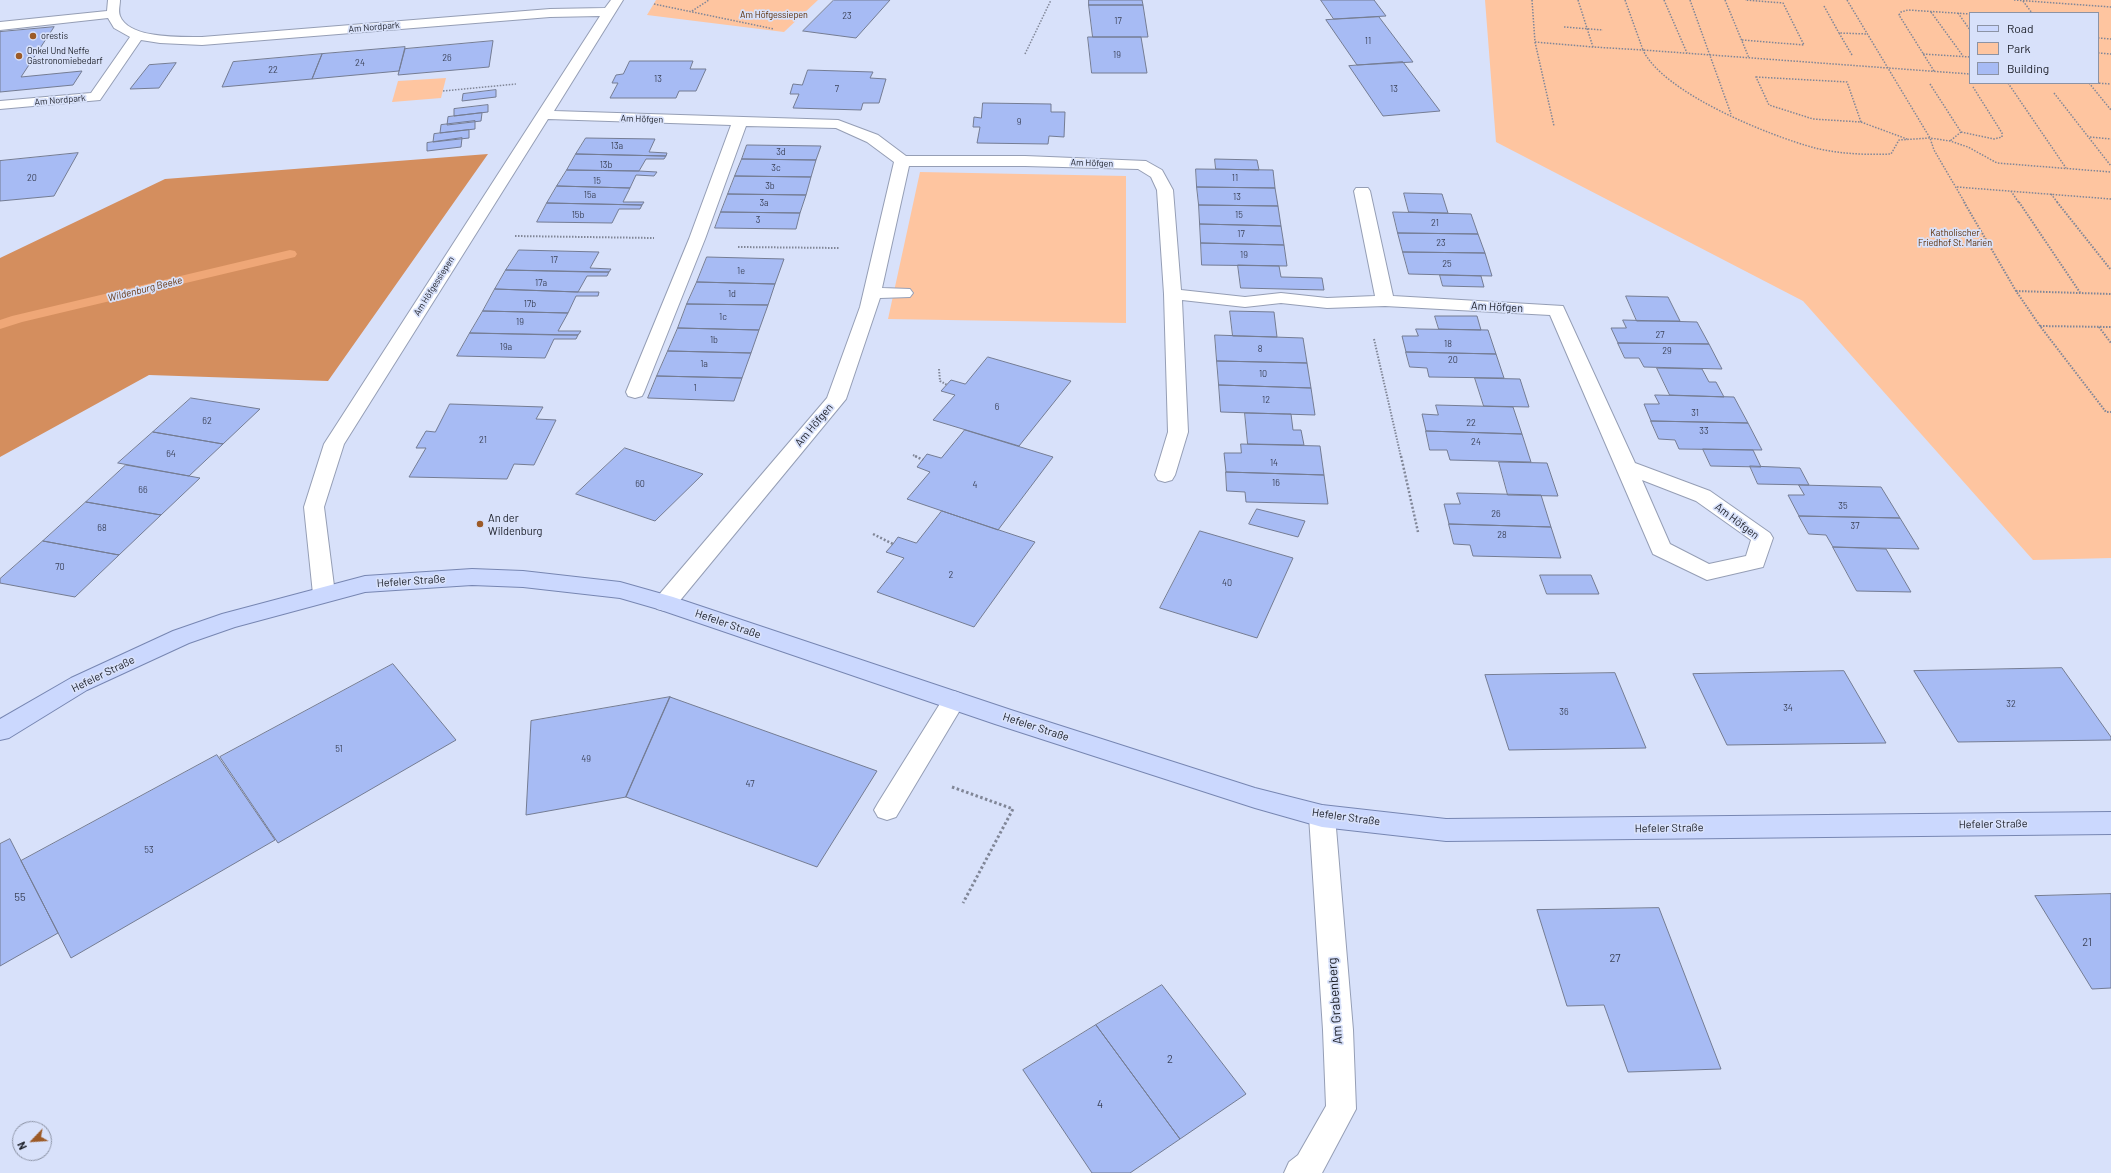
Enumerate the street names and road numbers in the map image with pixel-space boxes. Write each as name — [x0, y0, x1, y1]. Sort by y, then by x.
street label: Am Nordpark — [348, 19, 400, 35]
street label: Am Nordpark — [34, 92, 86, 108]
street label: Am Höfgen — [621, 113, 663, 125]
street label: Am Höfgen — [1071, 157, 1113, 169]
street label: Am Höfgessiepen — [411, 254, 457, 318]
street label: Am Höfgen — [1471, 299, 1523, 315]
street label: Am Höfgen — [792, 401, 836, 449]
street label: Am Höfgen — [1712, 500, 1762, 542]
street label: Hefeler Straße — [376, 572, 446, 590]
street label: Hefeler Straße — [693, 607, 763, 641]
street label: Hefeler Straße — [69, 653, 137, 695]
street label: Hefeler Straße — [1001, 710, 1071, 744]
street label: Hefeler Straße — [1311, 806, 1381, 828]
street label: Hefeler Straße — [1958, 817, 2028, 831]
street label: Hefeler Straße — [1634, 821, 1704, 835]
street label: Am Grabenberg — [1324, 957, 1346, 1045]

